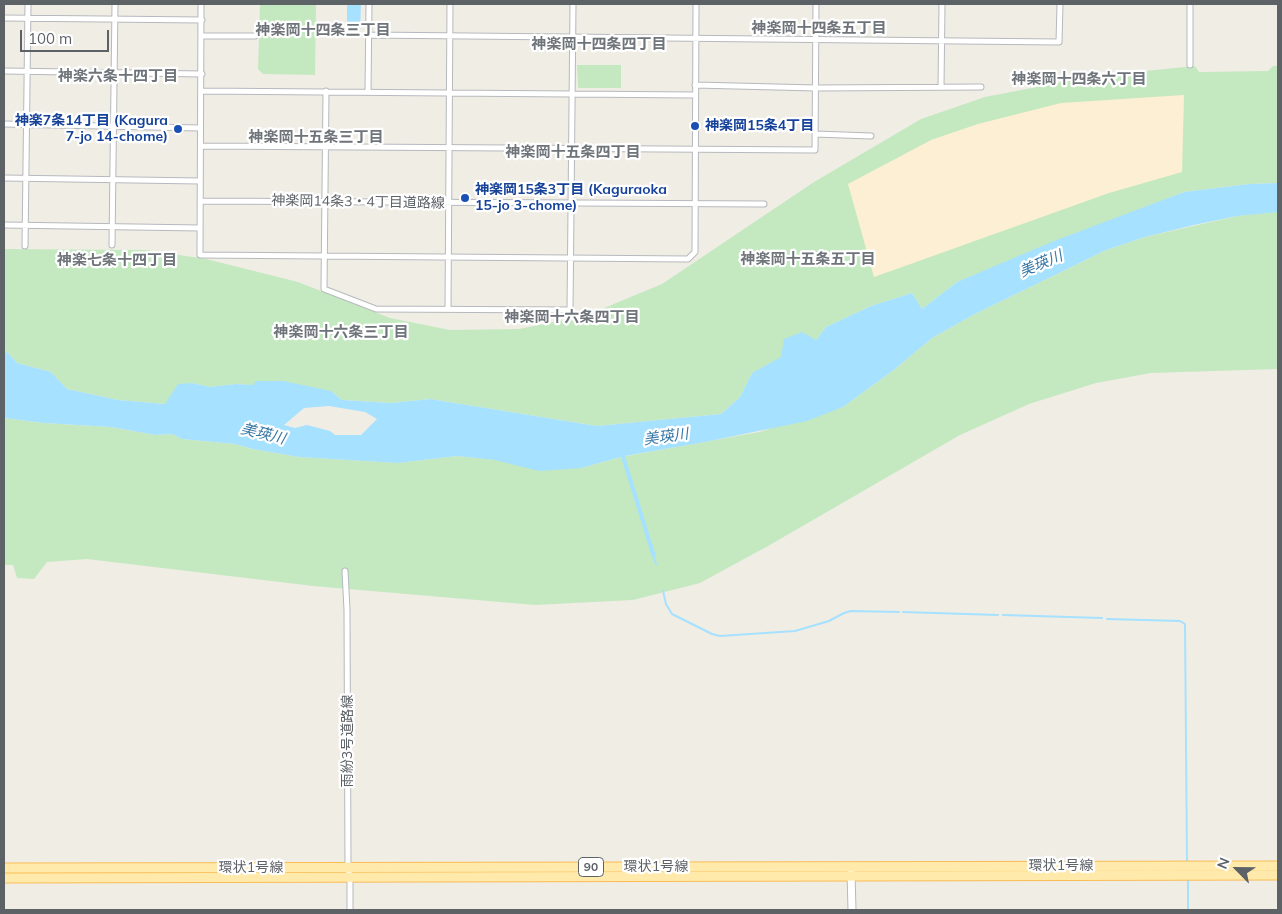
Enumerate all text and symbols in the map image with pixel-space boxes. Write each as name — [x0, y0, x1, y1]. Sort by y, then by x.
district label: 神楽岡十四条五丁目 — [752, 19, 886, 37]
scale bar — [22, 20, 111, 52]
district label: 神楽岡十四条三丁目 — [256, 21, 390, 39]
text: 100 m — [28, 29, 72, 48]
district label: 神楽岡十四条四丁目 — [532, 35, 666, 53]
district label: 神楽六条十四丁目 — [58, 67, 178, 85]
district label: 神楽岡十四条六丁目 — [1012, 70, 1146, 88]
place label: 神楽7条14丁目 (Kagura 7-jo 14-chome) — [15, 113, 168, 146]
place label: 神楽岡15条4丁目 — [705, 118, 814, 134]
marker: 神楽岡15条4丁目 — [689, 120, 701, 132]
marker: 神楽7条14丁目 (Kagura 7-jo 14-chome) — [172, 123, 184, 135]
district label: 神楽岡十五条三丁目 — [249, 128, 383, 146]
district label: 神楽岡十五条四丁目 — [506, 143, 640, 161]
place label: 神楽岡15条3丁目 (Kaguraoka 15-jo 3-chome) — [475, 182, 667, 214]
street label: 神楽岡14条3・4丁目道路線 — [271, 192, 445, 212]
marker: 神楽岡15条3丁目 (Kaguraoka 15-jo 3-chome) — [459, 192, 471, 204]
water label: 美瑛川 — [1017, 247, 1065, 281]
district label: 神楽岡十五条五丁目 — [741, 250, 875, 268]
district label: 神楽七条十四丁目 — [57, 251, 177, 269]
district label: 神楽岡十六条四丁目 — [505, 308, 639, 326]
district label: 神楽岡十六条三丁目 — [274, 323, 408, 341]
water label: 美瑛川 — [239, 420, 287, 448]
water label: 美瑛川 — [642, 425, 690, 449]
street label: 雨紛3号道路線 — [340, 695, 356, 787]
north arrow — [1212, 844, 1262, 894]
text: N — [1213, 855, 1234, 872]
road number: 90 — [578, 858, 604, 876]
street label: 環状1号線 — [1029, 858, 1093, 874]
street label: 環状1号線 — [624, 859, 688, 875]
street label: 環状1号線 — [219, 860, 283, 876]

